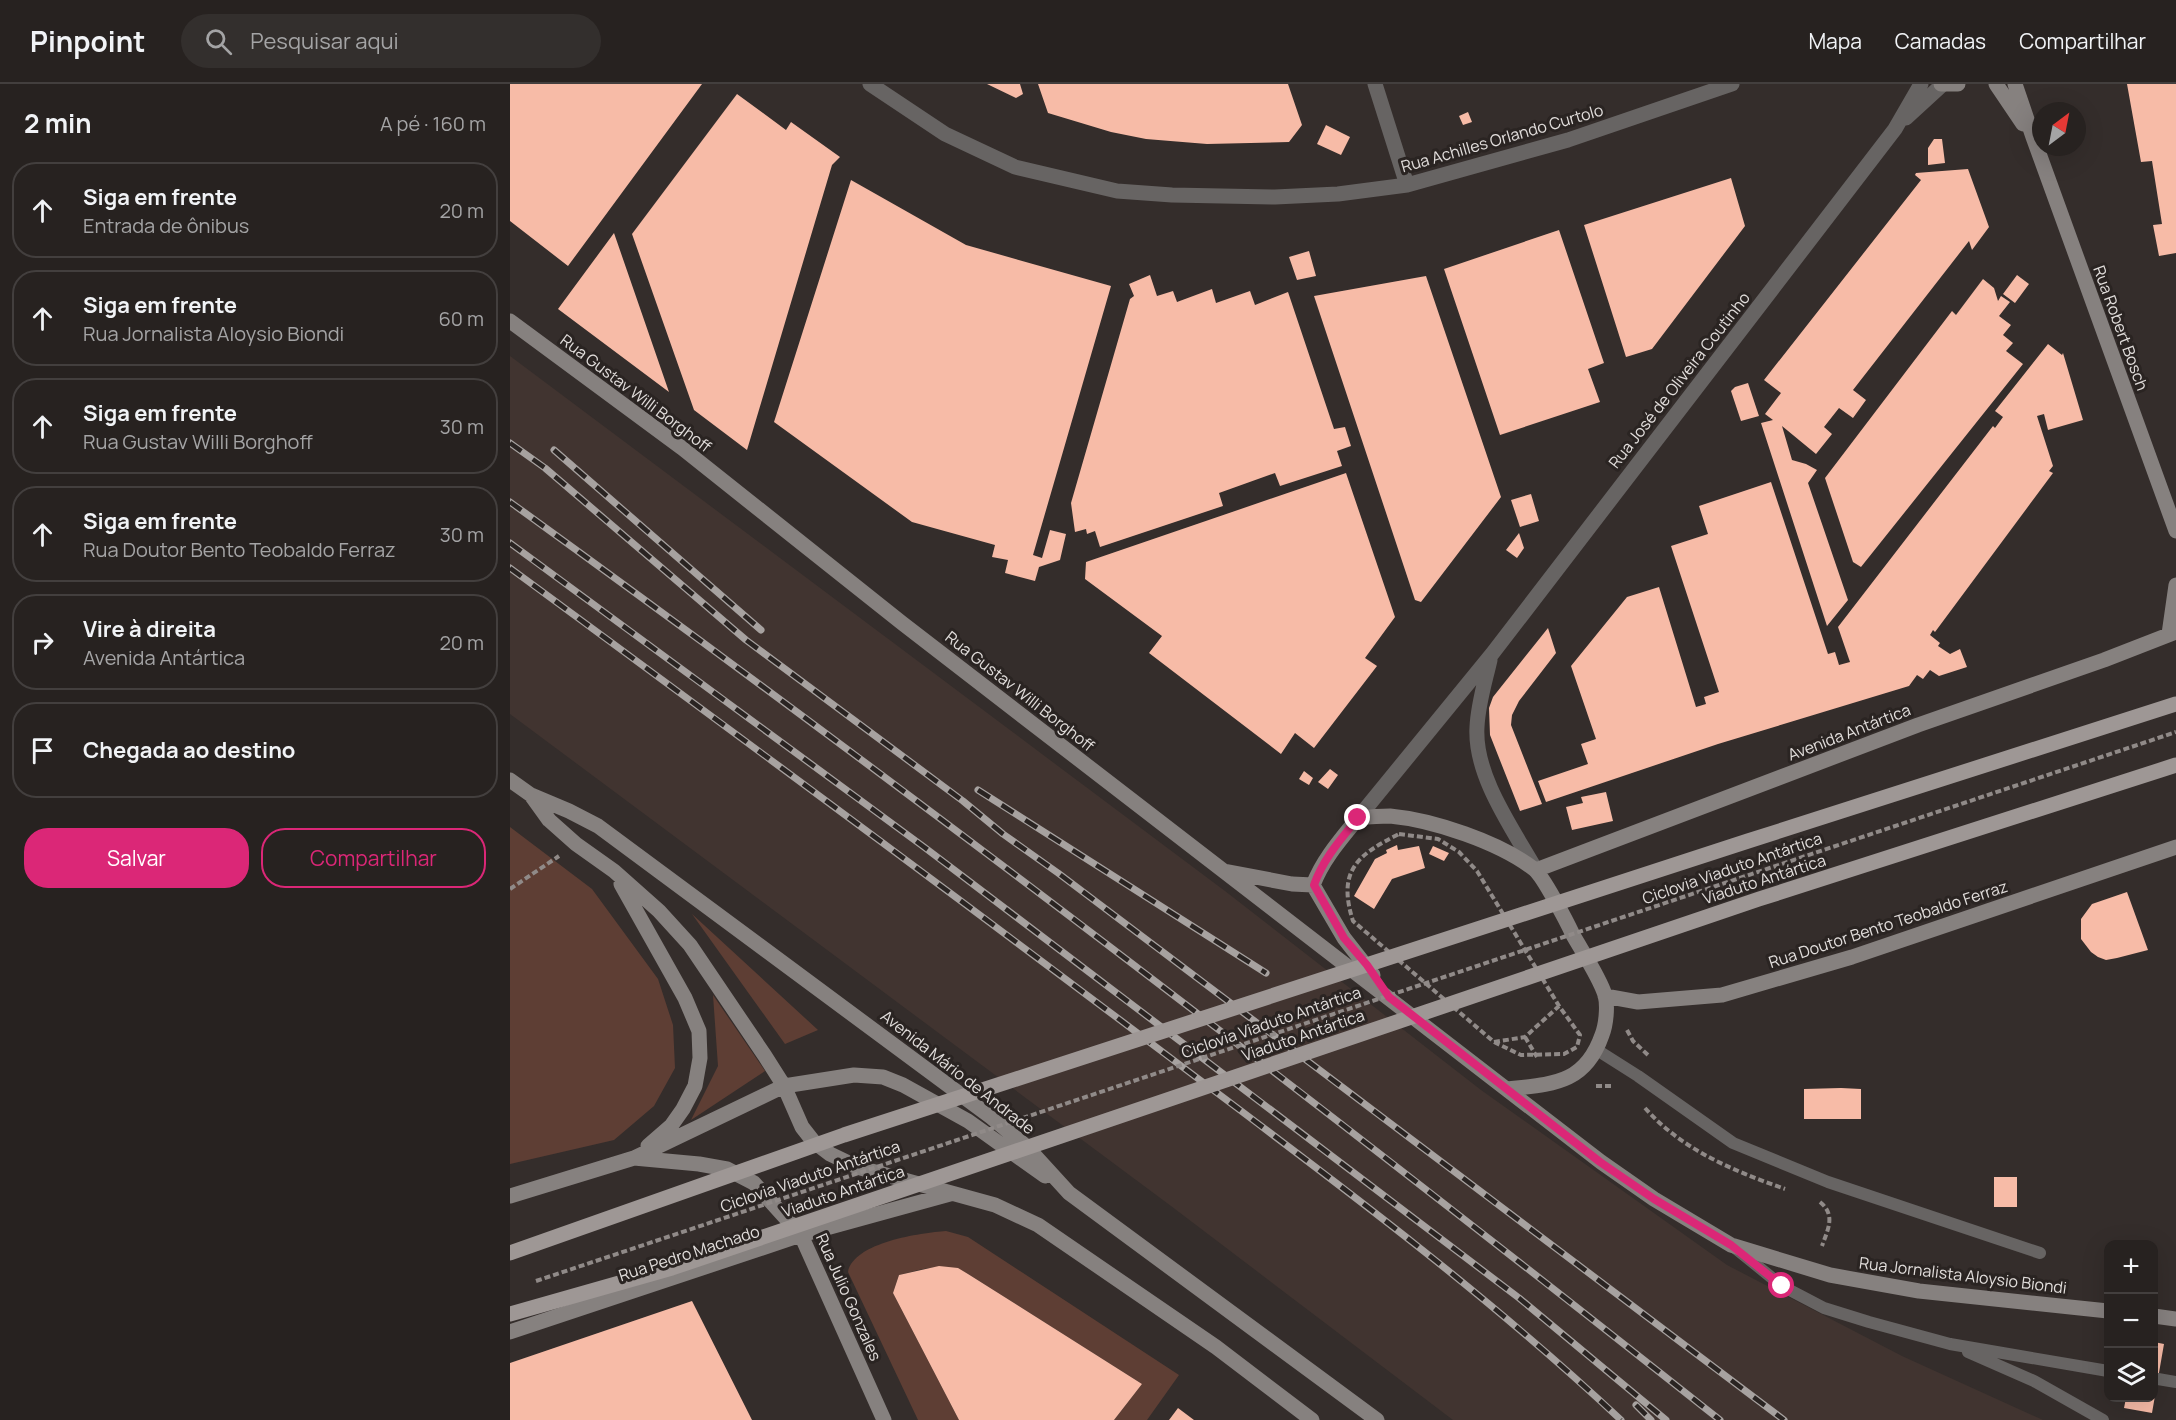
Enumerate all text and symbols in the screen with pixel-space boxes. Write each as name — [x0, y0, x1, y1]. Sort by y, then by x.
search box — [181, 14, 601, 68]
text: Pinpoint — [30, 22, 145, 60]
icon: search — [202, 25, 235, 58]
text: Pesquisar aqui — [250, 26, 399, 56]
text: Mapa — [1808, 27, 1862, 55]
text: Camadas — [1895, 27, 1986, 55]
text: Compartilhar — [2019, 27, 2146, 55]
street label: Rua Achilles Orlando Curtolo — [1398, 99, 1606, 177]
north arrow — [2032, 102, 2086, 156]
text: 2 min — [24, 105, 92, 141]
text: A pé · 160 m — [380, 110, 486, 137]
text: Siga em frente — [83, 182, 237, 212]
icon: ahead — [26, 194, 59, 227]
text: 20 m — [439, 197, 484, 224]
text: Entrada de ônibus — [83, 212, 249, 239]
street label: Rua Robert Bosch — [2088, 263, 2154, 393]
street label: Rua José de Oliveira Coutinho — [1603, 287, 1755, 473]
text: Siga em frente — [83, 290, 237, 320]
icon: ahead — [26, 302, 59, 335]
text: 60 m — [438, 305, 484, 332]
text: Rua Jornalista Aloysio Biondi — [83, 320, 344, 347]
street label: Rua Gustav Willi Borghoff — [556, 329, 716, 457]
text: Siga em frente — [83, 398, 237, 428]
icon: ahead — [26, 410, 59, 443]
text: 30 m — [440, 413, 484, 440]
text: Rua Gustav Willi Borghoff — [83, 428, 313, 455]
text: Siga em frente — [83, 506, 237, 536]
icon: ahead — [26, 518, 59, 551]
text: 30 m — [440, 521, 484, 548]
text: Rua Doutor Bento Teobaldo Ferraz — [83, 536, 396, 563]
text: Vire à direita — [83, 614, 216, 644]
icon: right — [26, 626, 59, 659]
street label: Rua Gustav Willi Borghoff — [941, 626, 1099, 756]
text: 20 m — [439, 629, 484, 656]
text: Avenida Antártica — [83, 644, 245, 671]
street label: Avenida Antártica — [1784, 698, 1914, 766]
icon: arrive — [26, 734, 59, 767]
text: Chegada ao destino — [83, 735, 295, 765]
route end — [1344, 804, 1370, 830]
button: Salvar — [24, 828, 249, 888]
button: Compartilhar — [261, 828, 486, 888]
street label: Ciclovia Viaduto Antártica — [1640, 828, 1824, 908]
street label: Viaduto Antártica — [1700, 850, 1828, 908]
street label: Rua Doutor Bento Teobaldo Ferraz — [1766, 875, 2010, 973]
street label: Ciclovia Viaduto Antártica — [1179, 982, 1363, 1062]
street label: Avenida Mário de Andrade — [876, 1005, 1040, 1139]
street label: Viaduto Antártica — [1239, 1005, 1367, 1065]
street label: Ciclovia Viaduto Antártica — [718, 1136, 902, 1216]
street label: Viaduto Antártica — [779, 1161, 907, 1221]
street label: Rua Pedro Machado — [616, 1220, 762, 1286]
street label: Rua Julio Gonzales — [811, 1230, 887, 1364]
map controls — [2104, 1240, 2158, 1402]
button: + — [2104, 1240, 2158, 1294]
street label: Rua Jornalista Aloysio Biondi — [1858, 1251, 2068, 1299]
route start — [1768, 1272, 1794, 1298]
button: − — [2104, 1294, 2158, 1348]
button: layers — [2104, 1348, 2158, 1402]

